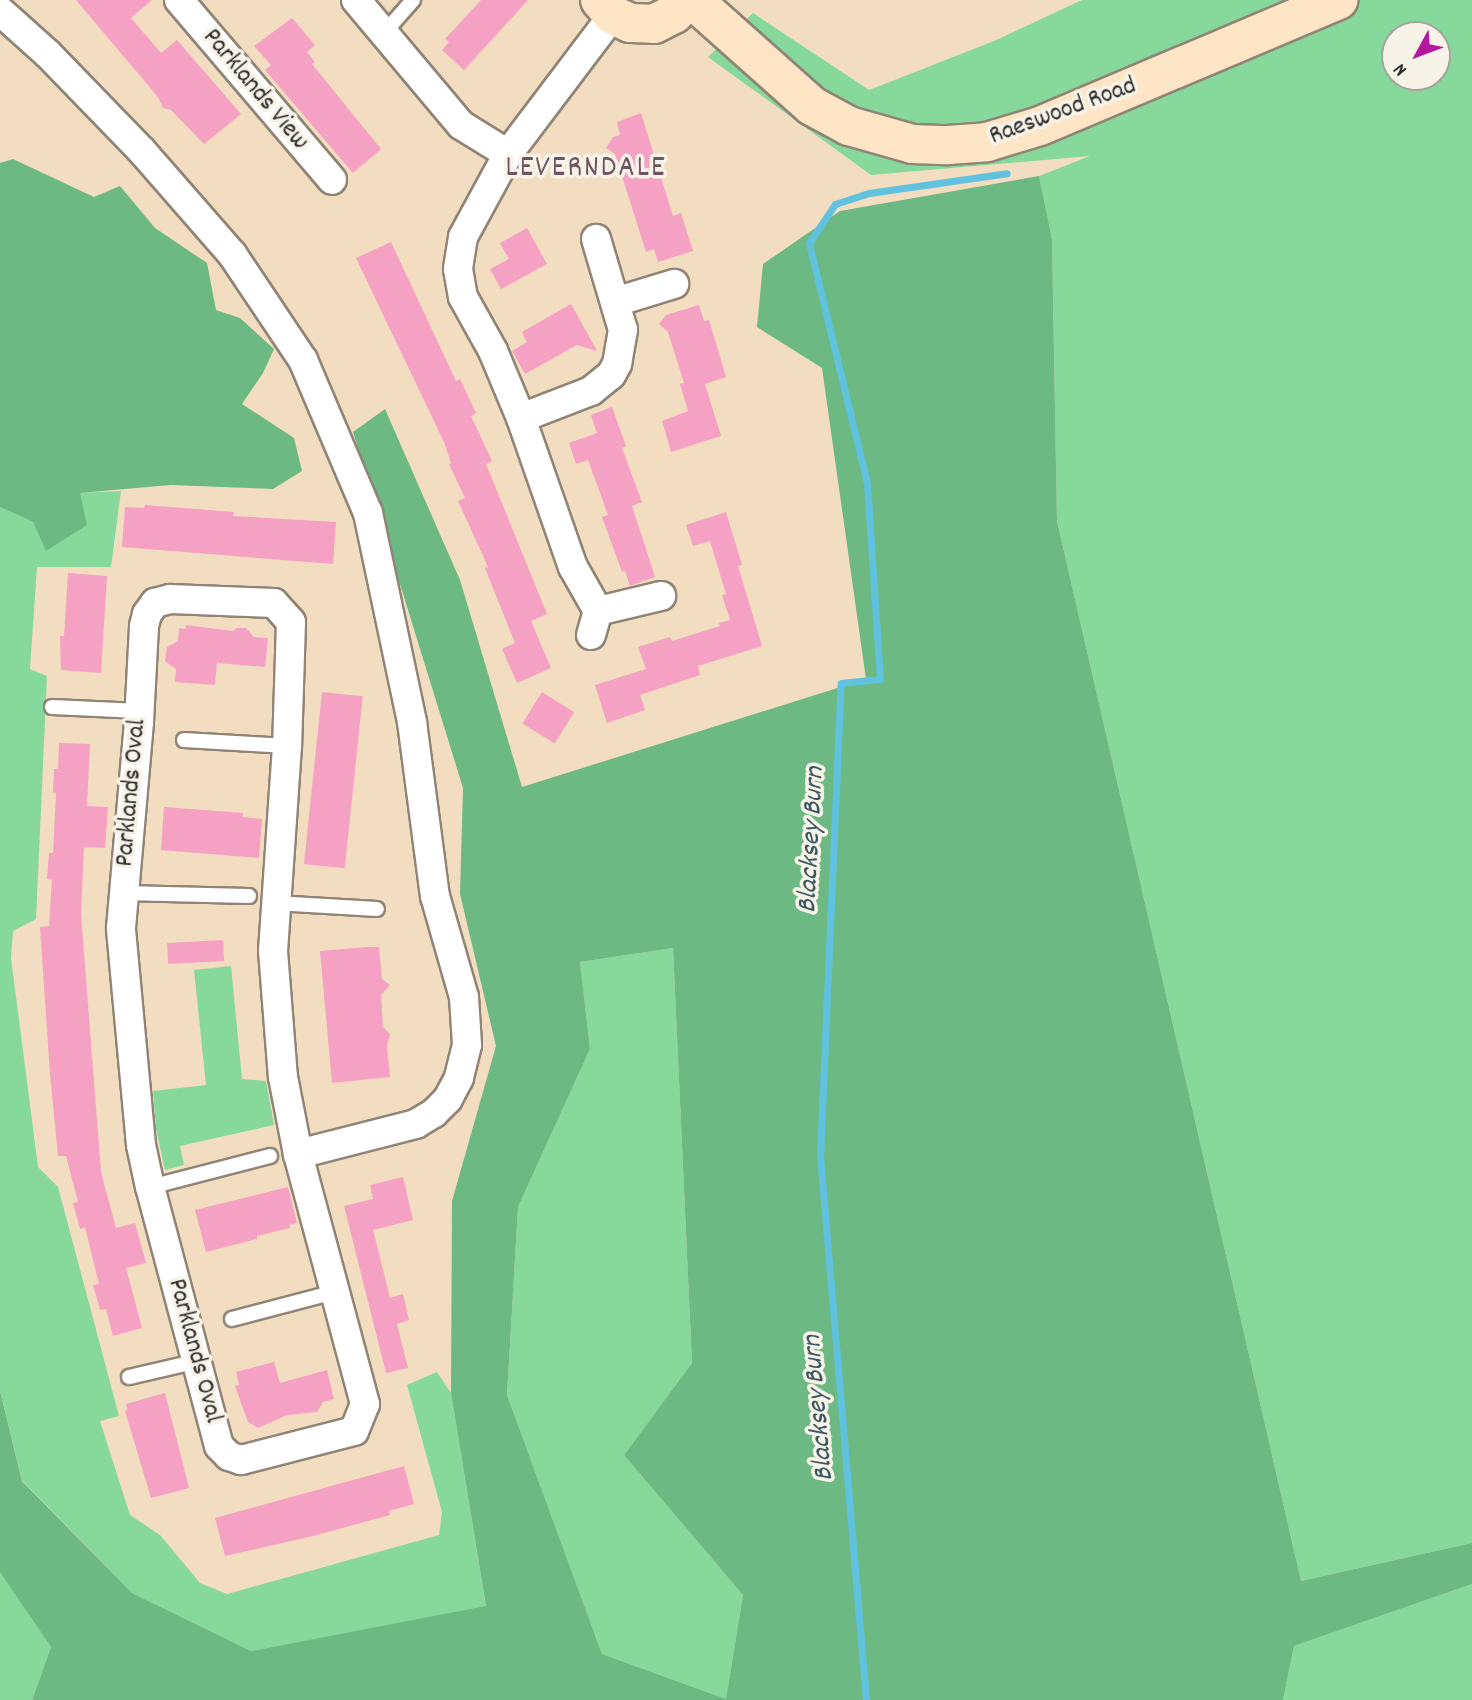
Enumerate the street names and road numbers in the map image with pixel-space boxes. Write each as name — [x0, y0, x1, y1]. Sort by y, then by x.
street label: Parklands View — [195, 23, 315, 157]
street label: Raeswood Road — [985, 71, 1141, 153]
street label: Parklands Oval — [110, 718, 154, 868]
street label: Parklands Oval — [160, 1276, 228, 1426]

